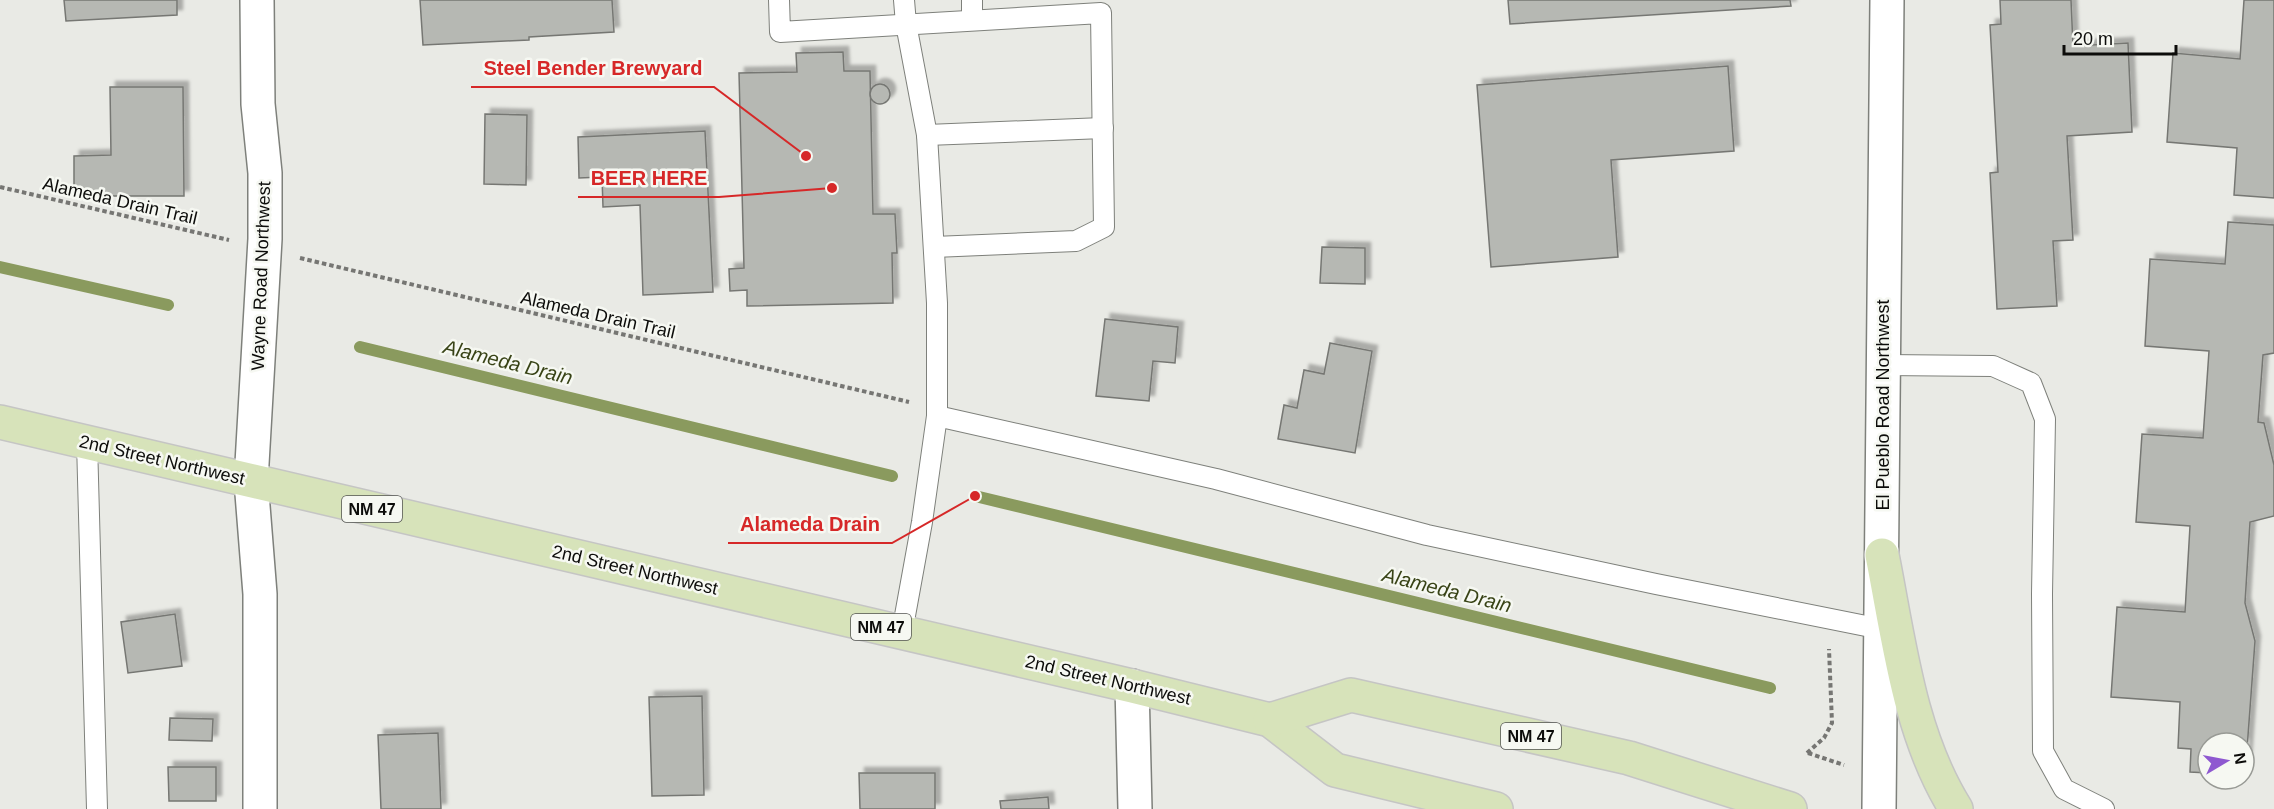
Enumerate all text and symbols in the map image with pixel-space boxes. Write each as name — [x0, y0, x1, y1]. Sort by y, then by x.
scale bar — [2064, 18, 2176, 56]
text: 20 m — [2073, 29, 2113, 49]
callout: Steel Bender Brewyard — [471, 49, 714, 87]
text: Steel Bender Brewyard — [484, 57, 702, 79]
callout: BEER HERE — [578, 159, 719, 197]
text: BEER HERE — [591, 167, 707, 189]
street label: Alameda Drain Trail — [41, 173, 199, 229]
street label: Wayne Road Northwest — [248, 181, 274, 371]
street label: Alameda Drain Trail — [519, 287, 677, 343]
street label: El Pueblo Road Northwest — [1873, 299, 1893, 511]
water label: Alameda Drain — [440, 335, 575, 389]
street label: 2nd Street Northwest — [77, 431, 247, 489]
road number: NM 47 — [342, 496, 402, 522]
callout: Alameda Drain — [728, 505, 892, 543]
text: Alameda Drain — [740, 513, 880, 535]
street label: 2nd Street Northwest — [550, 541, 720, 599]
water label: Alameda Drain — [1379, 563, 1514, 617]
road number: NM 47 — [851, 614, 911, 640]
street label: 2nd Street Northwest — [1023, 651, 1193, 709]
road number: NM 47 — [1501, 723, 1561, 749]
north arrow — [2196, 731, 2256, 791]
text: N — [2231, 751, 2250, 766]

